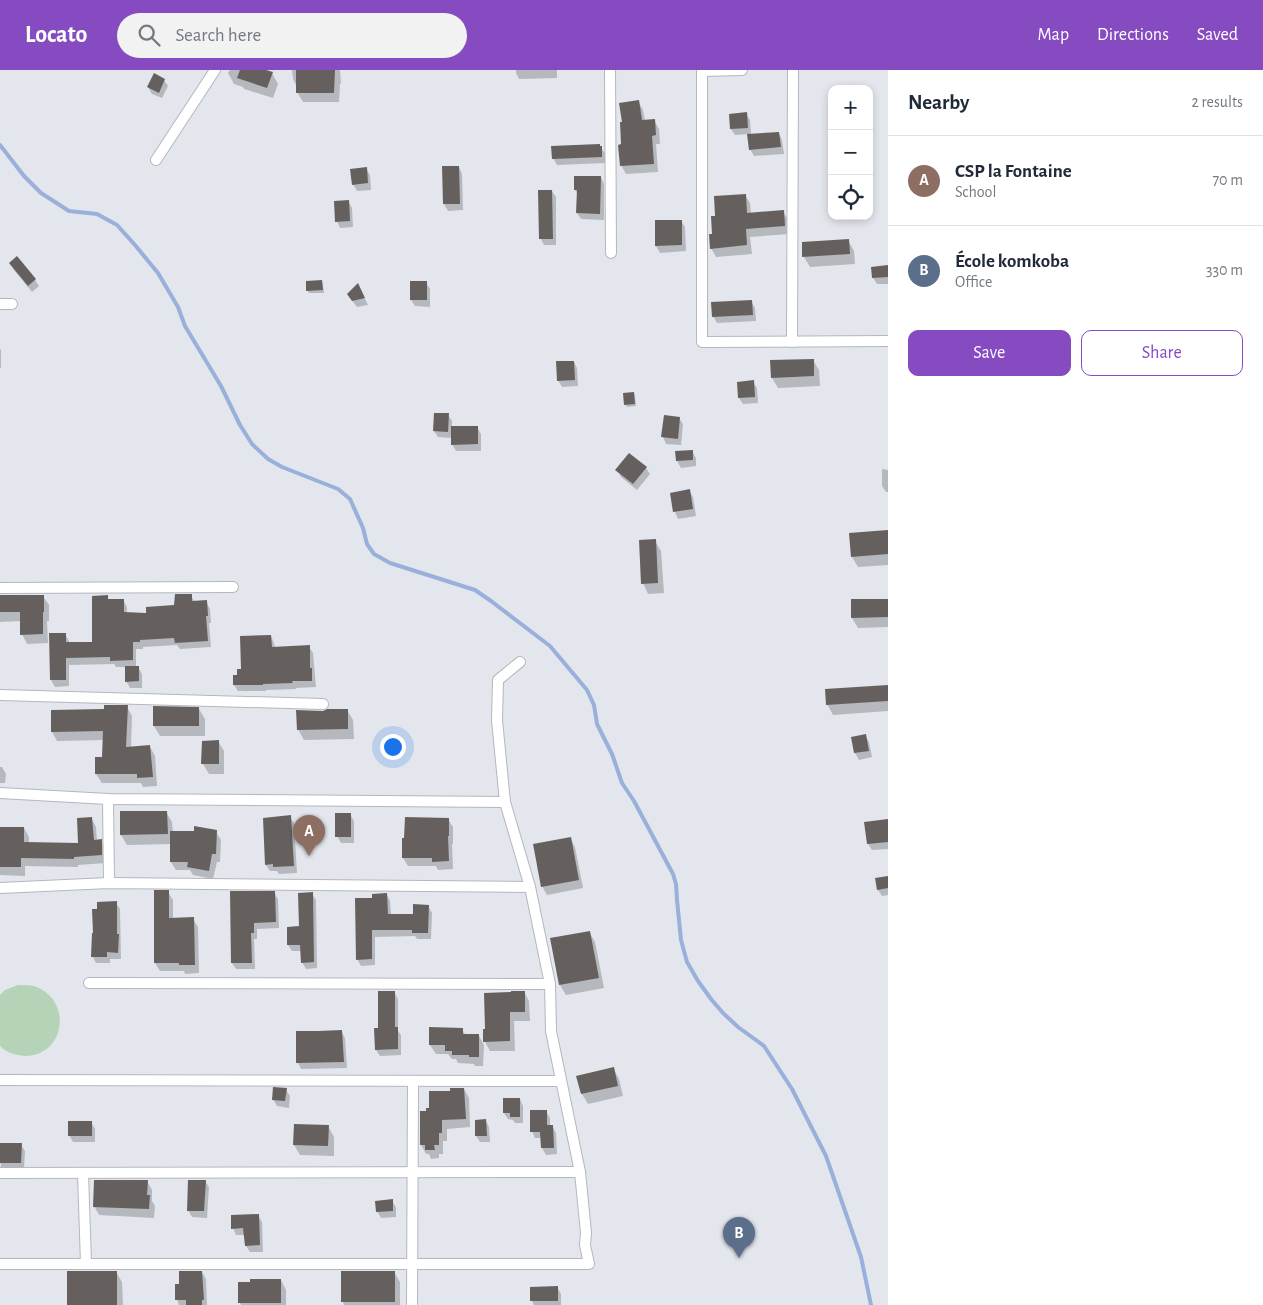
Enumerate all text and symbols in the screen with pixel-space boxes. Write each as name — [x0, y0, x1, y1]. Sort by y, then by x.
search box — [117, 13, 467, 58]
icon: search — [135, 21, 163, 49]
text: Locato — [25, 23, 87, 47]
text: Search here — [175, 26, 261, 45]
text: Map — [1038, 26, 1069, 44]
text: Directions — [1097, 26, 1169, 44]
text: Saved — [1197, 26, 1238, 44]
map controls — [828, 85, 873, 220]
button: + — [828, 85, 873, 130]
text: Nearby — [908, 92, 969, 113]
text: 2 results — [1191, 94, 1243, 110]
button: − — [828, 130, 873, 175]
text: CSP la Fontaine — [955, 162, 1072, 181]
text: A — [919, 172, 929, 188]
text: 70 m — [1212, 172, 1243, 188]
button: locate — [828, 175, 873, 220]
text: School — [955, 184, 996, 200]
text: École komkoba — [955, 252, 1069, 271]
text: B — [919, 262, 929, 278]
text: 330 m — [1206, 262, 1243, 278]
text: Office — [955, 274, 992, 290]
button: Save — [908, 330, 1071, 376]
button: Share — [1081, 330, 1243, 376]
your location — [380, 734, 406, 760]
pin: A — [293, 815, 325, 856]
pin: B — [723, 1217, 755, 1258]

